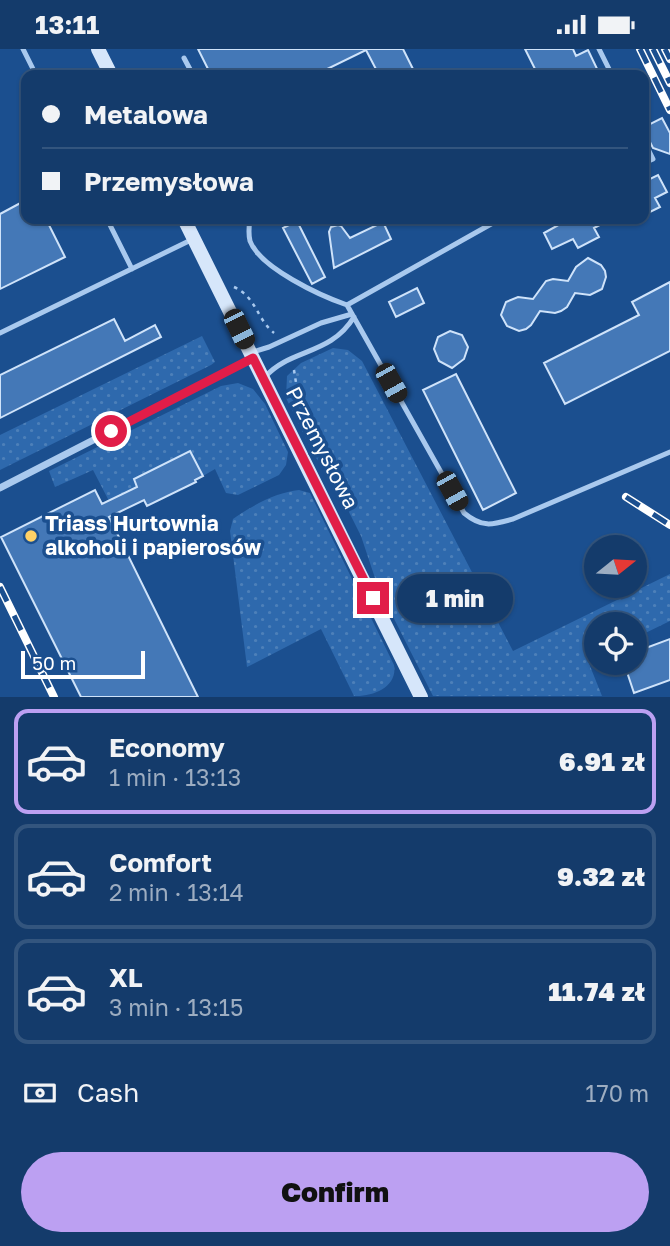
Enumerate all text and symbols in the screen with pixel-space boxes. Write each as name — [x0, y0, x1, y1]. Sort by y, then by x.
text: 13:11 — [35, 9, 99, 40]
text: Metalowa — [84, 99, 208, 130]
text: Przemysłowa — [84, 166, 254, 197]
car — [221, 306, 258, 352]
car — [372, 360, 411, 406]
street label: Przemysłowa — [281, 382, 365, 513]
route start — [95, 415, 127, 447]
car — [433, 468, 472, 514]
place label: Triass Hurtownia alkoholi i papierosów — [45, 510, 262, 560]
marker: Triass Hurtownia alkoholi i papierosów — [23, 528, 39, 544]
north arrow — [584, 535, 648, 599]
map controls — [584, 535, 647, 675]
callout: 1 min — [398, 573, 513, 623]
route end — [357, 582, 389, 614]
text: 1 min — [426, 584, 484, 612]
button: locate — [584, 612, 647, 675]
scale bar — [21, 647, 145, 679]
text: 50 m — [32, 651, 76, 674]
icon: car — [25, 730, 88, 793]
text: Economy — [109, 732, 225, 763]
text: 6.91 zł — [559, 746, 645, 777]
text: 1 min · 13:13 — [109, 763, 241, 791]
icon: car — [25, 845, 88, 908]
text: Comfort — [109, 847, 212, 878]
text: 9.32 zł — [557, 861, 645, 892]
text: 2 min · 13:14 — [109, 878, 244, 906]
icon: car — [25, 960, 88, 1023]
text: XL — [109, 962, 143, 993]
text: 11.74 zł — [548, 976, 645, 1007]
text: 3 min · 13:15 — [109, 993, 243, 1021]
icon: cash — [21, 1074, 59, 1112]
text: Cash — [77, 1077, 139, 1108]
text: 170 m — [585, 1079, 649, 1107]
button: Confirm — [21, 1152, 649, 1232]

